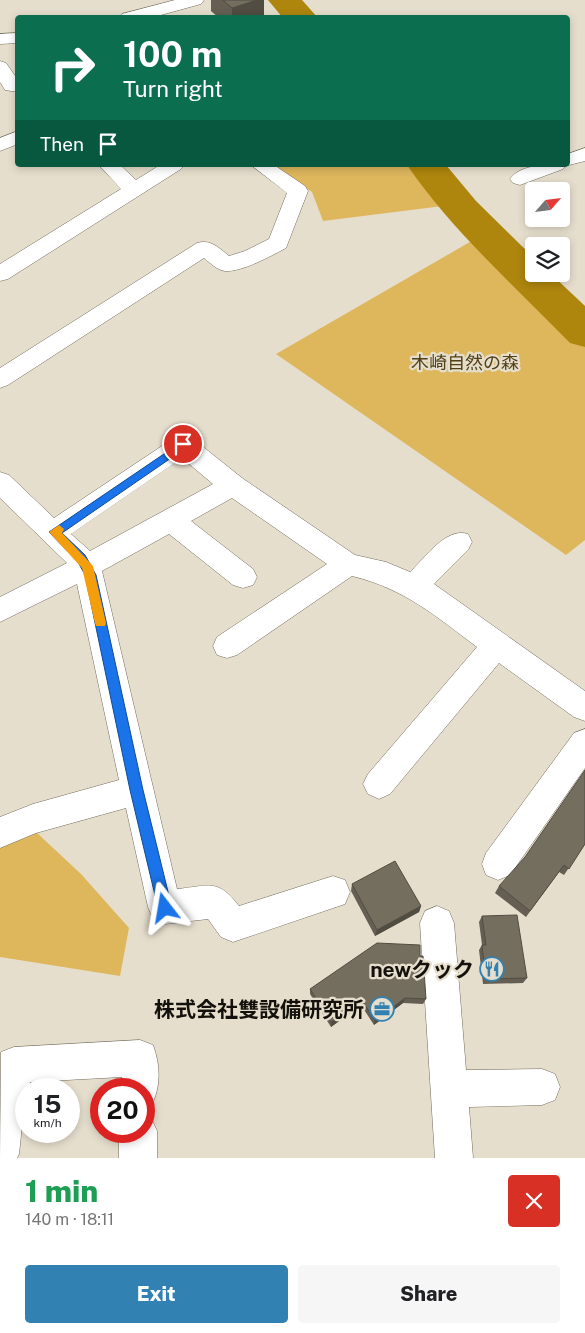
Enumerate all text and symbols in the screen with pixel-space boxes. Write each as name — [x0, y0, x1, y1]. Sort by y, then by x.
text: 100 m — [123, 34, 222, 75]
icon: right — [40, 35, 105, 100]
text: Turn right — [123, 76, 223, 102]
icon: arrive — [94, 130, 122, 158]
text: Then — [40, 133, 84, 155]
north arrow — [525, 182, 570, 228]
map controls — [525, 182, 570, 282]
button: layers — [525, 237, 570, 282]
park label: 木崎自然の森 — [411, 352, 519, 373]
pin — [162, 423, 204, 465]
icon: arrive — [169, 430, 197, 458]
position arrow — [138, 881, 190, 933]
restaurant icon: newクック — [479, 956, 505, 982]
place label: newクック — [370, 957, 474, 982]
office icon: 株式会社雙設備研究所 — [369, 996, 395, 1022]
place label: 株式会社雙設備研究所 — [154, 997, 364, 1022]
speed limit sign: 20 — [90, 1078, 155, 1143]
text: 15 — [34, 1089, 61, 1119]
text: km/h — [33, 1116, 62, 1130]
text: 1 min — [25, 1173, 98, 1209]
button: close — [508, 1175, 560, 1227]
text: 140 m · 18:11 — [25, 1210, 114, 1229]
button: Exit — [25, 1265, 288, 1323]
button: Share — [298, 1265, 560, 1323]

